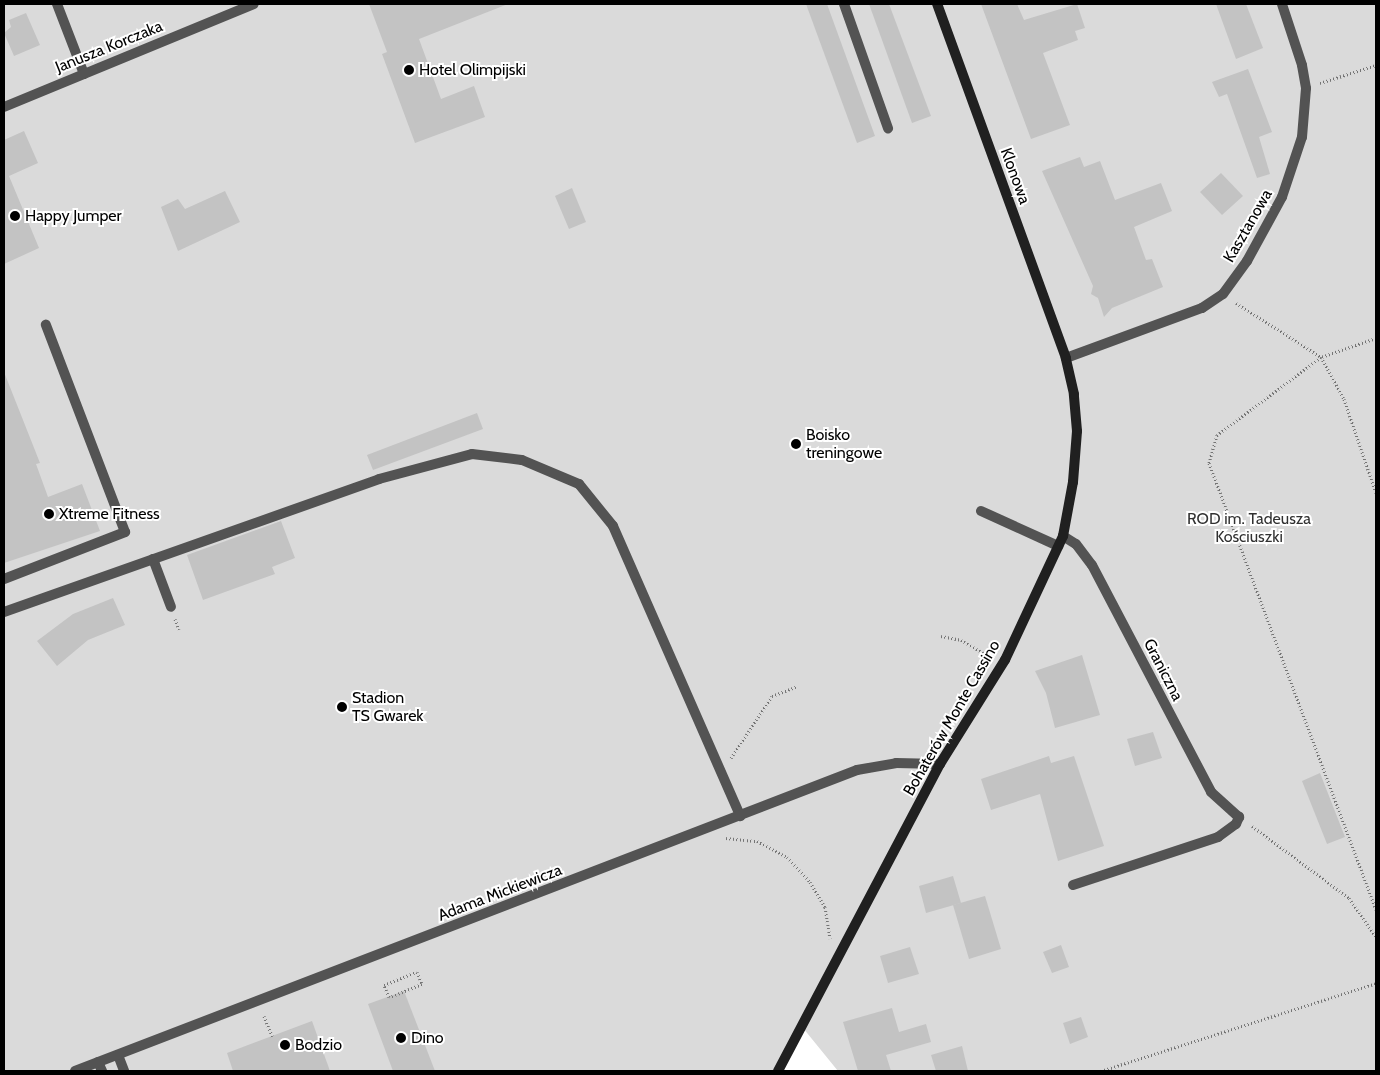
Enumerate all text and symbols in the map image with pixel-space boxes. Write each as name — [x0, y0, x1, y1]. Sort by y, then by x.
street label: Janusza Korczaka — [53, 17, 165, 77]
place label: Hotel Olimpijski — [419, 60, 526, 80]
marker: Hotel Olimpijski — [403, 64, 415, 76]
street label: Klonowa — [996, 145, 1034, 207]
street label: Kasztanowa — [1219, 186, 1277, 266]
place label: Happy Jumper — [25, 206, 122, 226]
marker: Happy Jumper — [9, 210, 21, 222]
place label: Boisko treningowe — [806, 425, 882, 463]
marker: Boisko treningowe — [790, 438, 802, 450]
place label: Xtreme Fitness — [59, 504, 160, 524]
marker: Xtreme Fitness — [43, 508, 55, 520]
park label: ROD im. Tadeusza Kościuszki — [1187, 509, 1311, 547]
street label: Graniczna — [1139, 636, 1187, 704]
street label: Bohaterów Monte Cassino — [900, 637, 1004, 799]
place label: Stadion TS Gwarek — [352, 688, 424, 726]
marker: Stadion TS Gwarek — [336, 701, 348, 713]
street label: Adama Mickiewicza — [435, 861, 565, 925]
place label: Dino — [411, 1028, 444, 1048]
marker: Dino — [395, 1032, 407, 1044]
place label: Bodzio — [295, 1035, 342, 1055]
marker: Bodzio — [279, 1039, 291, 1051]

